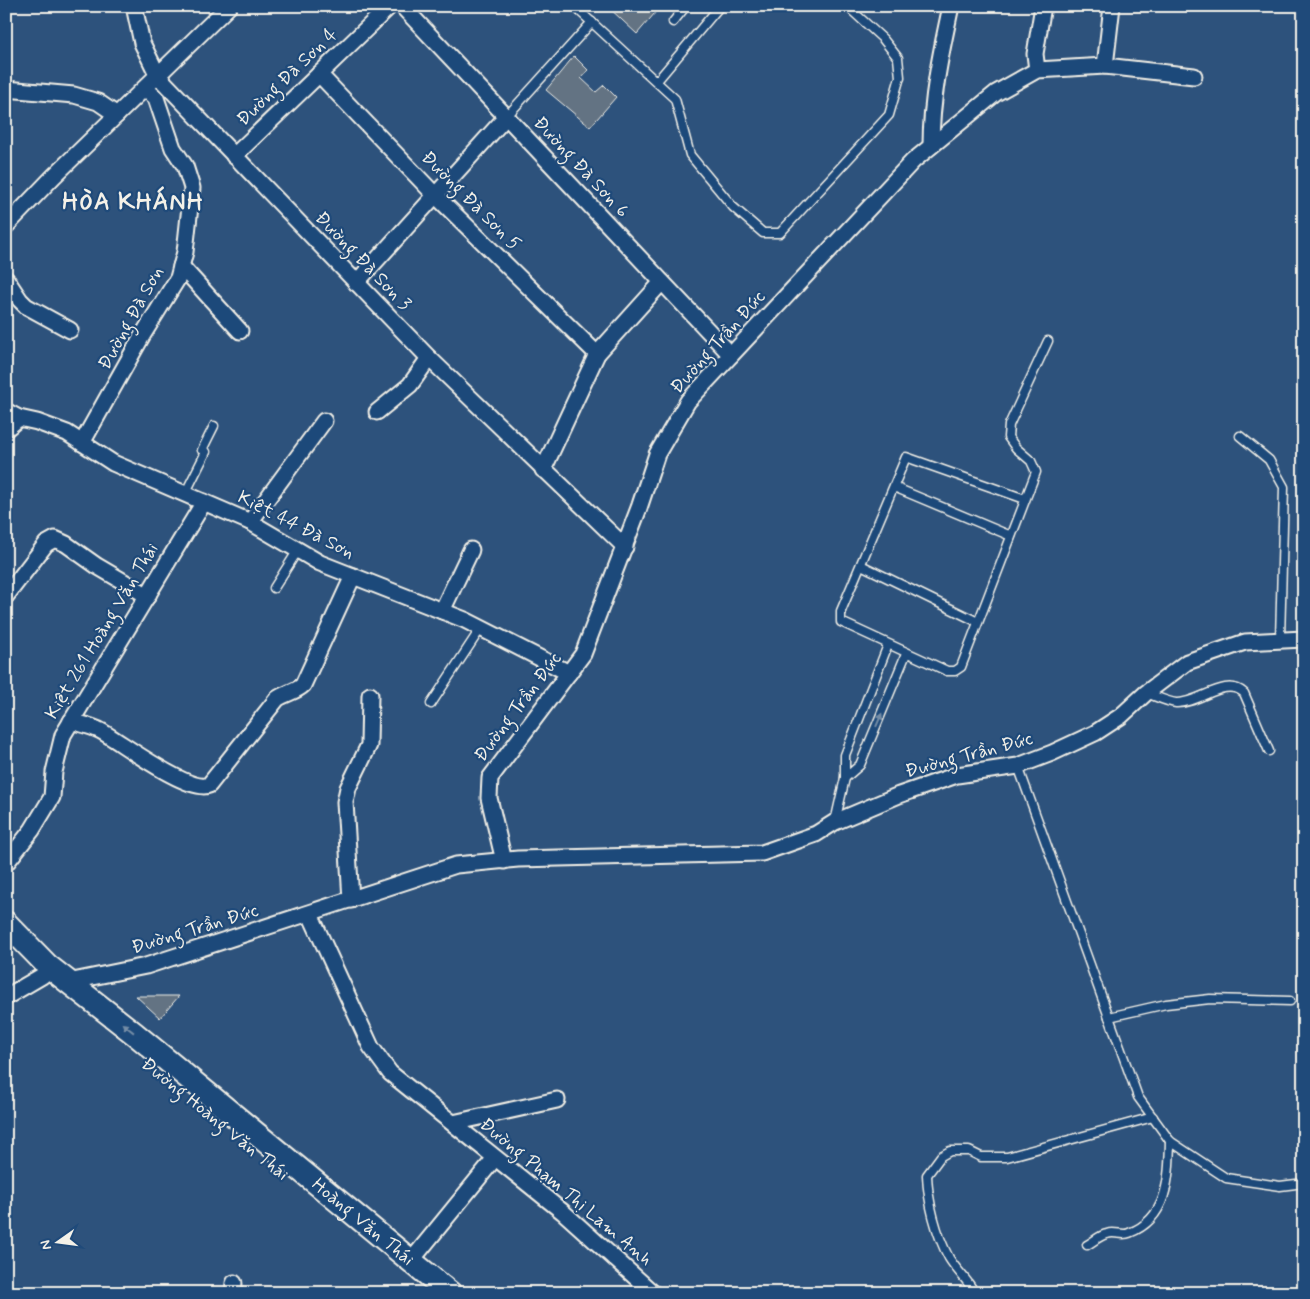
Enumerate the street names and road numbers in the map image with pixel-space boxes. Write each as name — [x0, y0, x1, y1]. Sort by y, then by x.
street label: Đường Đà Sơn 4 — [231, 22, 345, 134]
street label: Đường Đà Sơn 6 — [525, 111, 634, 225]
street label: Đường Đà Sơn 5 — [414, 146, 526, 258]
street label: Đường Đà Sơn 3 — [307, 206, 417, 318]
street label: Đường Đà Sơn — [92, 262, 172, 376]
street label: Đường Trần Đức — [665, 285, 774, 401]
street label: Kiệt 44 Đà Sơn — [233, 485, 359, 565]
street label: Kiệt 261 Hoàng Văn Thái — [39, 538, 167, 725]
street label: Đường Trần Đức — [469, 647, 570, 769]
street label: Đường Trần Đức — [902, 726, 1037, 787]
street label: Đường Trần Đức — [129, 898, 263, 963]
street label: Đường Hoàng Văn Thái — [134, 1052, 294, 1189]
street label: Đường Phạm Thị Lam Anh — [472, 1112, 658, 1274]
street label: Hoàng Văn Thái — [307, 1172, 420, 1271]

